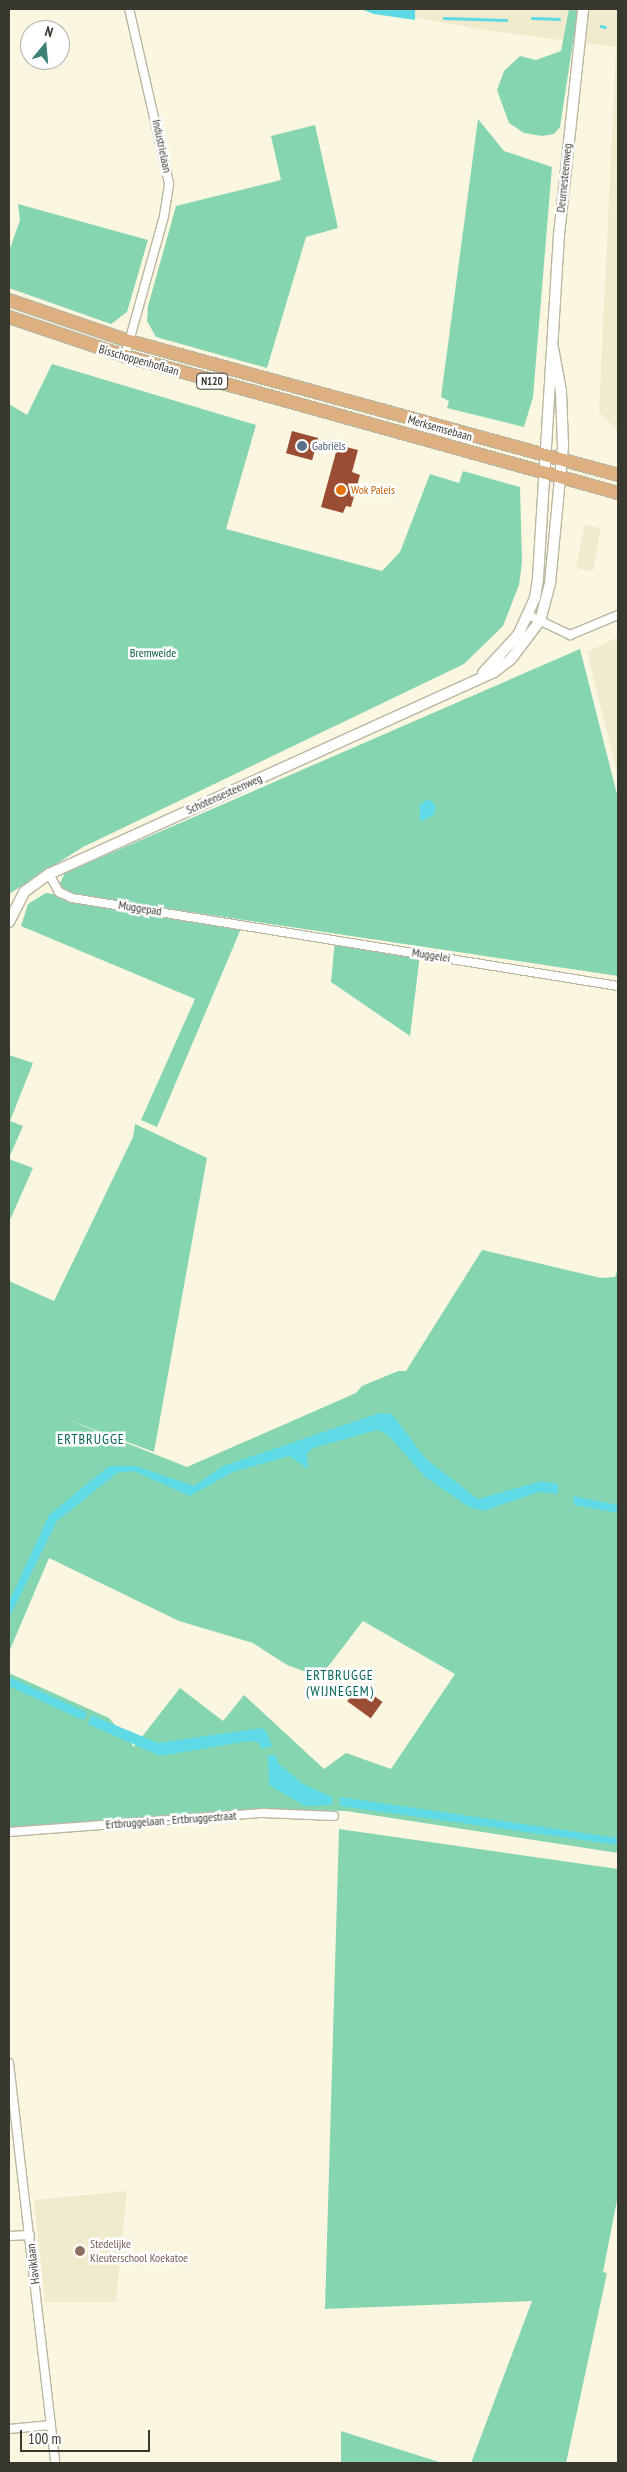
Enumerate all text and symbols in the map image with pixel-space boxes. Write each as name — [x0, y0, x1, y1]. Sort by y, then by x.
north arrow — [20, 20, 70, 70]
text: N — [43, 22, 55, 41]
street label: Industrielaan — [149, 118, 175, 174]
street label: Deurnesteenweg — [553, 143, 575, 213]
street label: Bisschoppenhoflaan — [97, 342, 181, 378]
road number: N120 — [196, 372, 228, 390]
street label: Merksemsebaan — [406, 412, 474, 444]
place label: Gabriëls — [312, 439, 346, 453]
marker: Gabriëls — [296, 440, 308, 452]
place label: Wok Paleis — [351, 483, 395, 497]
marker: Wok Paleis — [335, 484, 347, 496]
park label: Bremweide — [130, 646, 176, 660]
street label: Schotensesteenweg — [184, 771, 264, 817]
street label: Muggepad — [117, 897, 163, 919]
street label: Muggelei — [411, 945, 451, 965]
district label: ERTBRUGGE — [56, 1431, 126, 1447]
district label: ERTBRUGGE (WIJNEGEM) — [305, 1667, 375, 1700]
street label: Ertbruggelaan - Ertbruggestraat — [105, 1808, 237, 1832]
place label: Stedelijke Kleuterschool Koekatoe — [90, 2237, 188, 2265]
street label: Haviklaan — [23, 2243, 43, 2285]
marker: Stedelijke Kleuterschool Koekatoe — [74, 2245, 86, 2257]
scale bar — [22, 2420, 152, 2452]
text: 100 m — [28, 2429, 61, 2448]

